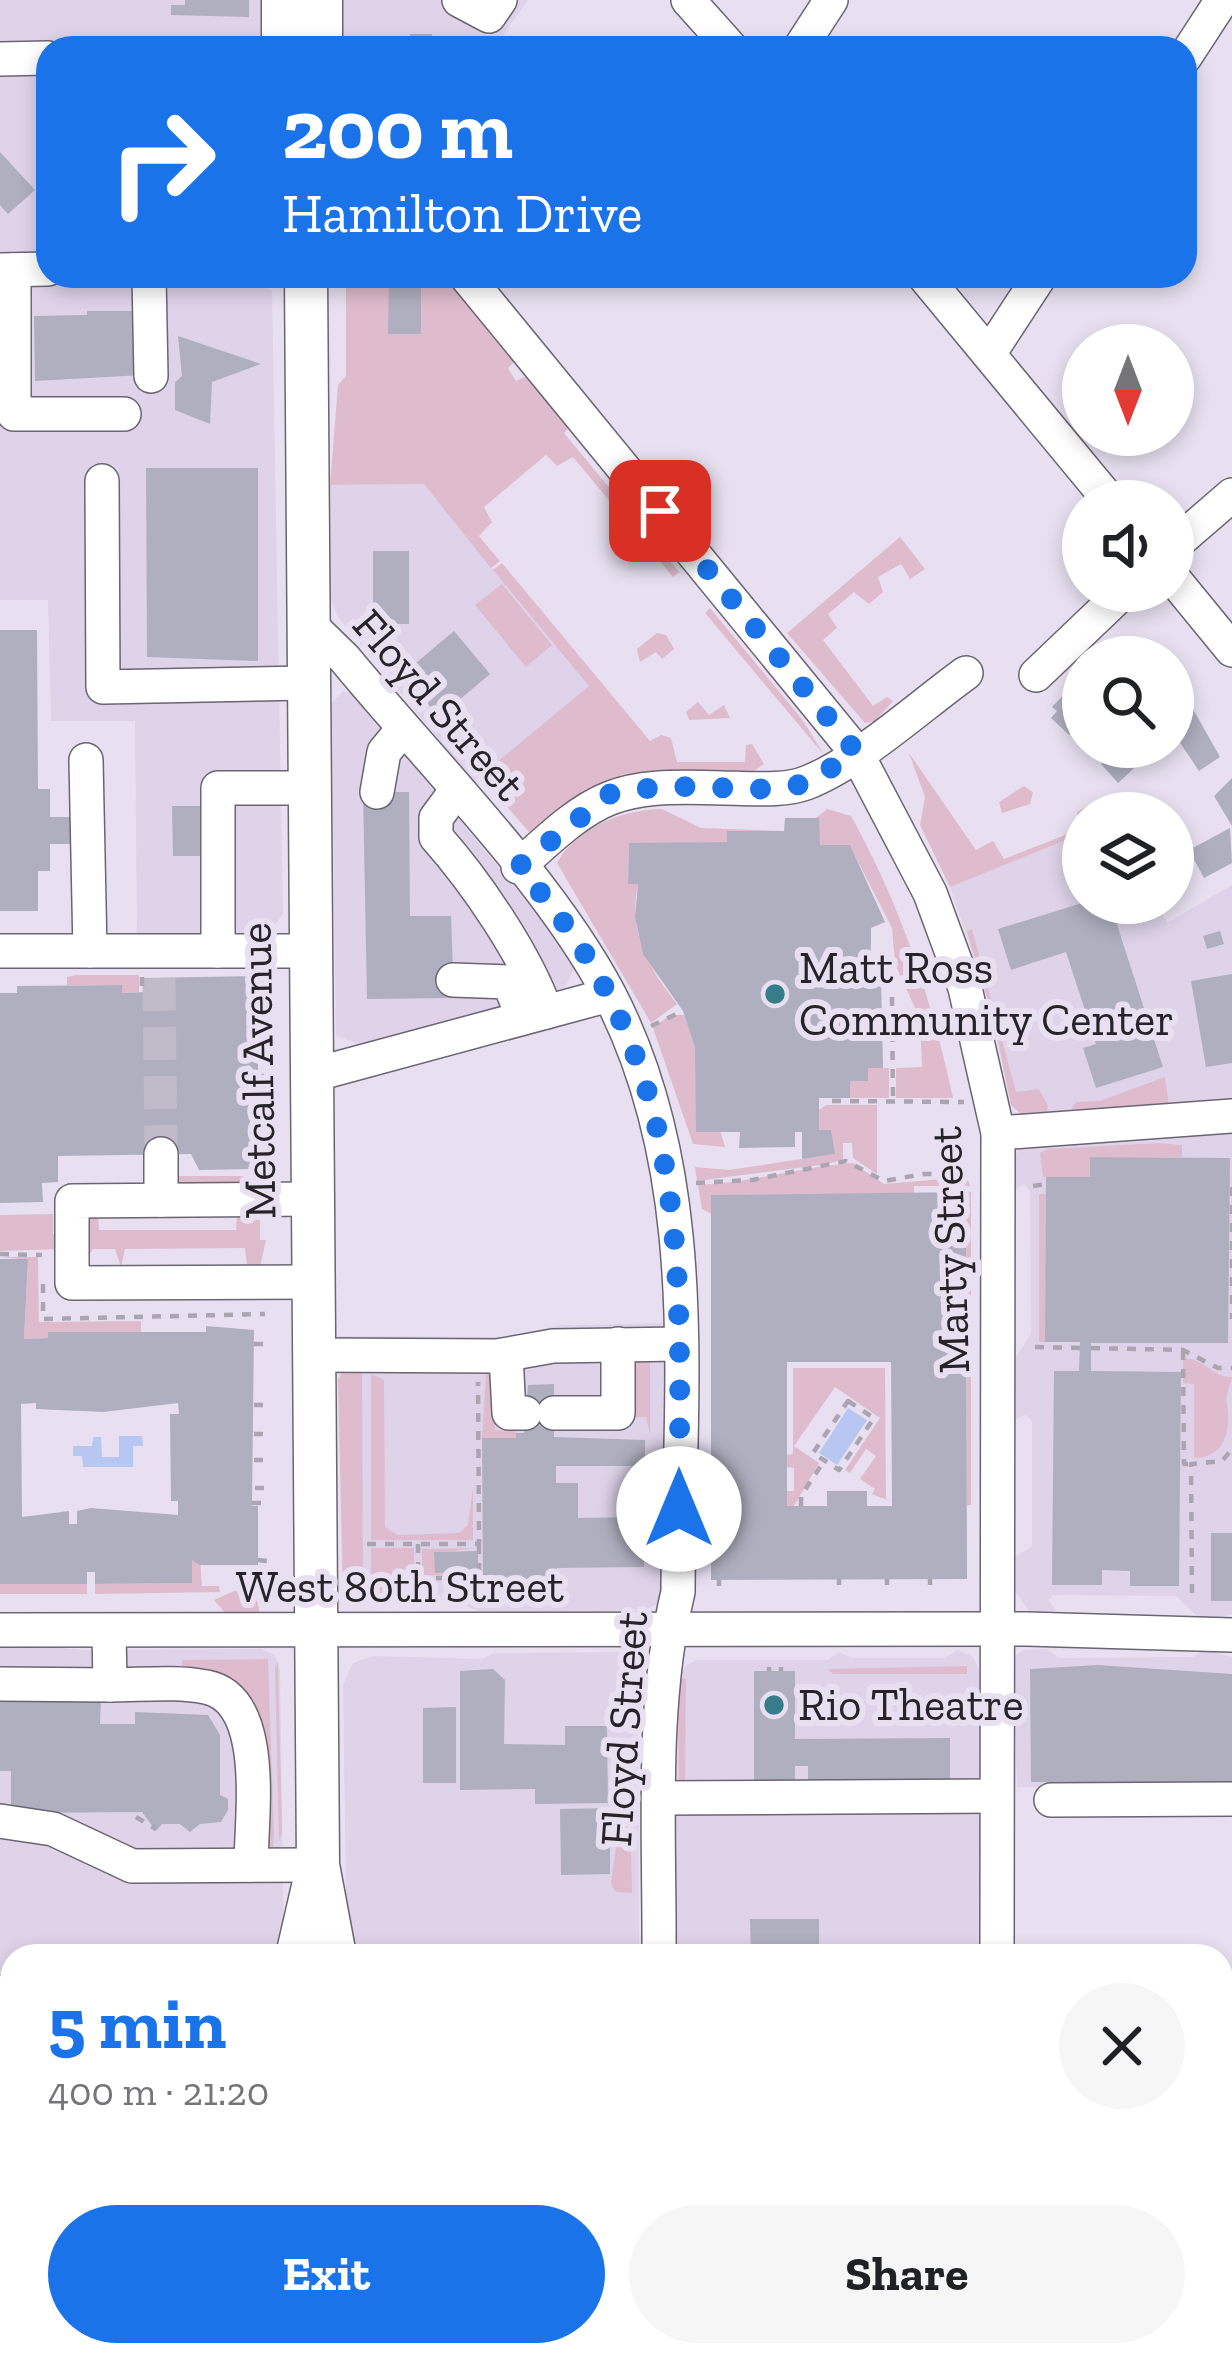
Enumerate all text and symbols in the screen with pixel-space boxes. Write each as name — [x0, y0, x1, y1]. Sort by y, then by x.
text: 200 m — [282, 79, 513, 180]
icon: right — [84, 84, 240, 240]
text: Hamilton Drive — [282, 181, 642, 246]
north arrow — [1062, 324, 1194, 456]
map controls — [1062, 324, 1194, 924]
pin — [609, 460, 711, 562]
icon: arrive — [627, 478, 693, 544]
button: sound — [1062, 480, 1194, 612]
street label: Floyd Street — [341, 598, 537, 812]
button: search — [1062, 636, 1194, 768]
button: layers — [1062, 792, 1194, 924]
street label: Metcalf Avenue — [228, 922, 288, 1220]
place label: Matt Ross Community Center — [799, 941, 1174, 1047]
marker: Matt Ross Community Center — [762, 981, 788, 1007]
street label: Marty Street — [919, 1125, 981, 1375]
position arrow — [616, 1446, 742, 1572]
street label: West 80th Street — [236, 1560, 564, 1614]
street label: Floyd Street — [589, 1609, 659, 1848]
place label: Rio Theatre — [798, 1678, 1024, 1732]
marker: Rio Theatre — [761, 1692, 787, 1718]
text: 5 min — [48, 1980, 226, 2066]
button: close — [1059, 1983, 1185, 2109]
text: 400 m · 21:20 — [48, 2068, 269, 2115]
button: Exit — [48, 2205, 605, 2343]
button: Share — [629, 2205, 1185, 2343]

